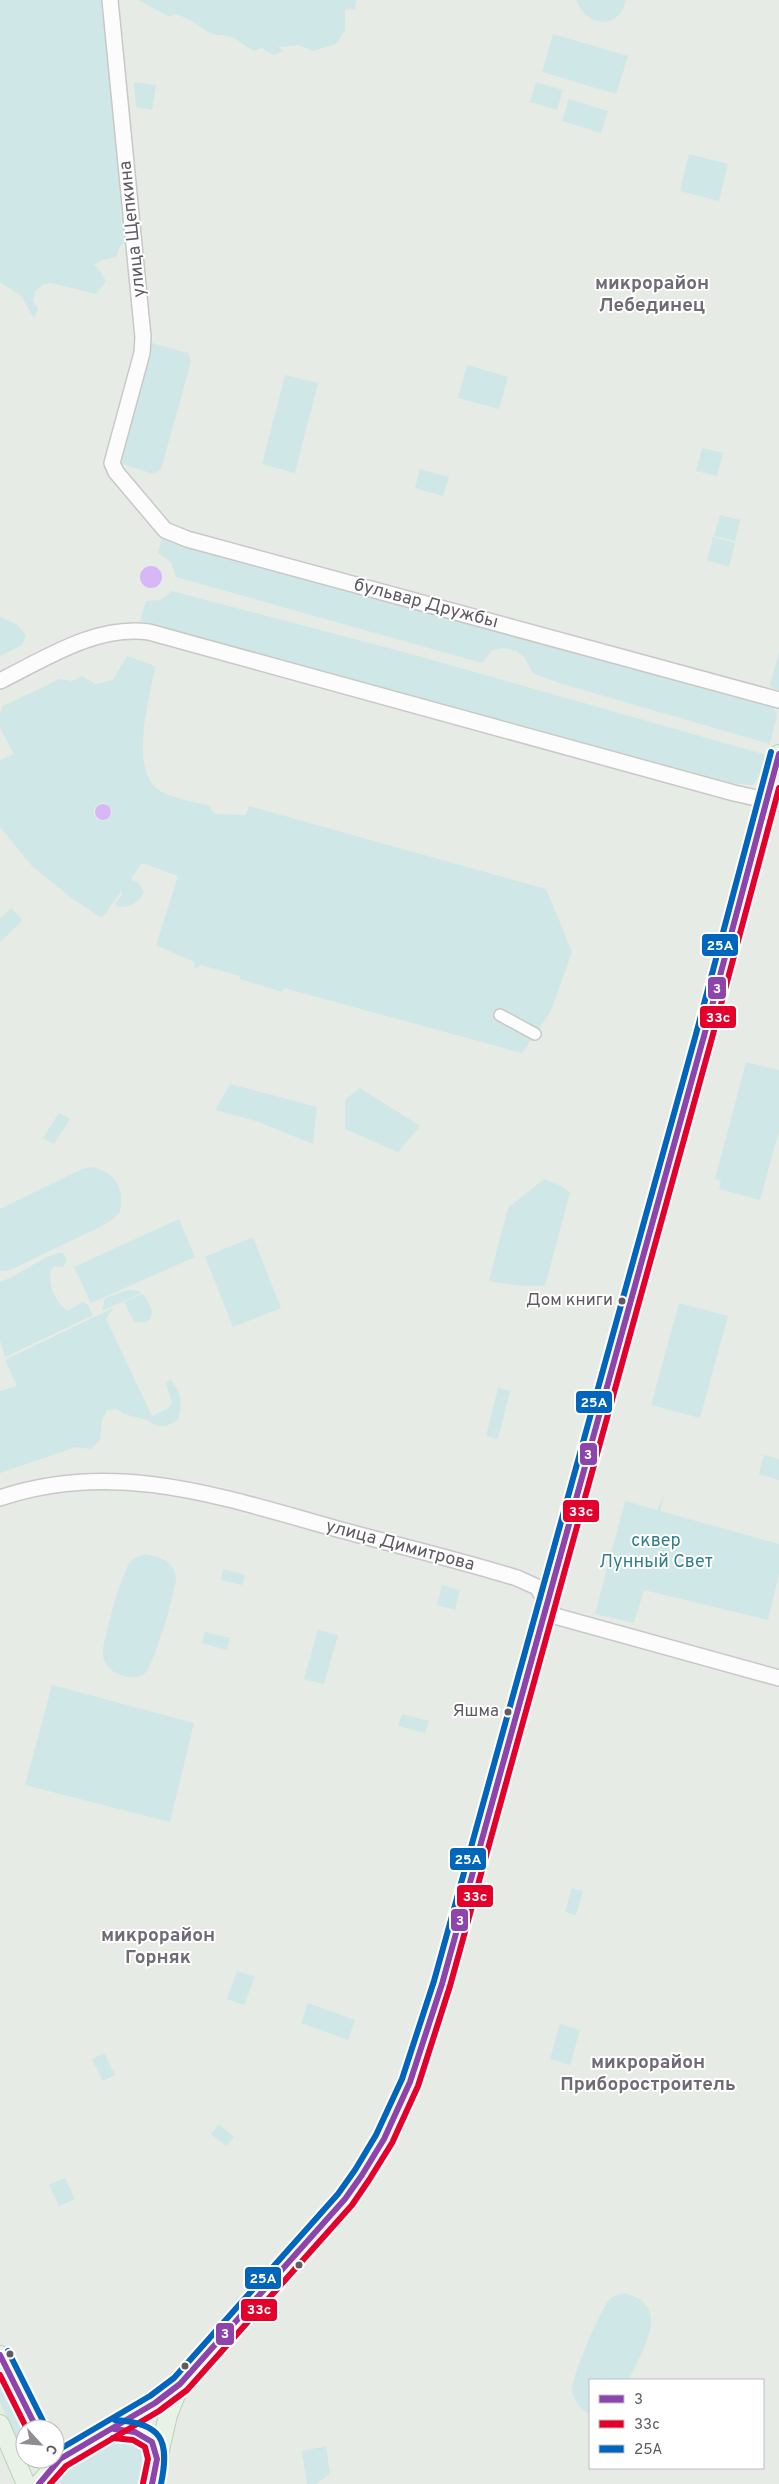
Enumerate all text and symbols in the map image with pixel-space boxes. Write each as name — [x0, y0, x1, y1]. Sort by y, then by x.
street label: улица Щепкина — [114, 160, 152, 298]
district label: микрорайон Лебединец — [595, 272, 709, 318]
street label: бульвар Дружбы — [351, 574, 501, 634]
line badge: 25А — [701, 933, 739, 957]
text: 25А — [707, 938, 733, 955]
line badge: 3 — [707, 976, 727, 1000]
text: 3 — [713, 981, 721, 998]
line badge: 33с — [699, 1005, 737, 1029]
text: 33с — [706, 1010, 730, 1027]
place label: Дом книги — [526, 1290, 613, 1312]
marker: Дом книги — [617, 1296, 627, 1306]
line badge: 25А — [575, 1390, 613, 1414]
text: 25А — [581, 1395, 607, 1412]
line badge: 3 — [579, 1442, 598, 1466]
text: 3 — [584, 1447, 592, 1464]
line badge: 33с — [562, 1499, 600, 1523]
text: 33с — [569, 1504, 593, 1521]
street label: улица Димитрова — [323, 1515, 477, 1577]
park label: сквер Лунный Свет — [599, 1530, 713, 1574]
place label: Яшма — [452, 1701, 499, 1723]
marker: Яшма — [503, 1707, 513, 1717]
line badge: 25А — [449, 1847, 487, 1871]
text: 25А — [455, 1852, 481, 1869]
line badge: 33с — [456, 1884, 494, 1908]
text: 33с — [463, 1889, 487, 1906]
line badge: 3 — [450, 1908, 469, 1932]
text: 3 — [456, 1913, 464, 1930]
district label: микрорайон Горняк — [101, 1924, 215, 1970]
district label: микрорайон Приборостроитель — [560, 2051, 736, 2097]
unlabelled marker — [294, 2260, 304, 2270]
line badge: 25А — [244, 2266, 282, 2290]
text: 25А — [250, 2271, 276, 2288]
line badge: 33с — [240, 2298, 278, 2322]
text: 33с — [247, 2302, 271, 2319]
line badge: 3 — [215, 2322, 235, 2346]
text: 3 — [221, 2326, 229, 2343]
unlabelled marker — [5, 2349, 15, 2359]
unlabelled marker — [180, 2361, 190, 2371]
legend — [589, 2379, 764, 2469]
text: 3 — [634, 2391, 643, 2410]
text: 33с — [634, 2416, 660, 2435]
north arrow — [15, 2419, 65, 2469]
text: С — [41, 2441, 60, 2457]
text: 25А — [634, 2441, 662, 2460]

